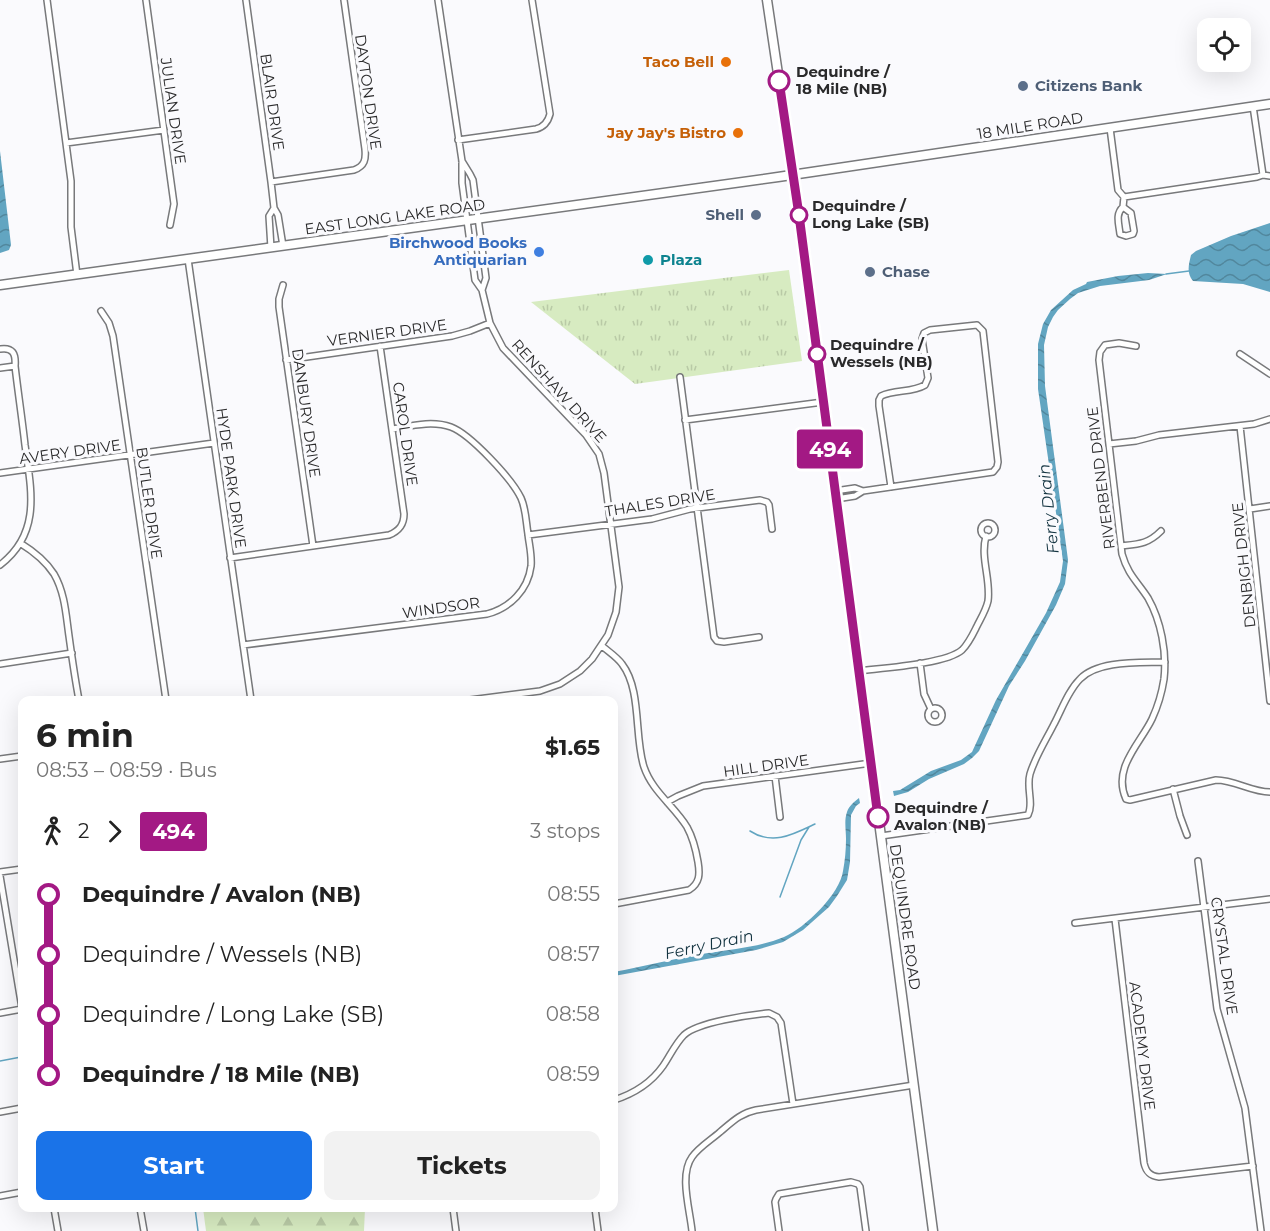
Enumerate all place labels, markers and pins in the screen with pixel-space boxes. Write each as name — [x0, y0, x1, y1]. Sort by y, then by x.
place label: Taco Bell — [643, 52, 714, 71]
marker: Taco Bell — [719, 55, 733, 69]
place label: Dequindre / 18 Mile (NB) — [796, 62, 891, 98]
marker: Dequindre / 18 Mile (NB) — [768, 70, 790, 92]
place label: Citizens Bank — [1035, 76, 1143, 95]
marker: Citizens Bank — [1016, 79, 1030, 93]
place label: Jay Jay's Bistro — [606, 123, 726, 142]
marker: Jay Jay's Bistro — [731, 126, 745, 140]
place label: Dequindre / Long Lake (SB) — [812, 196, 929, 232]
place label: Shell — [706, 205, 744, 224]
marker: Dequindre / Long Lake (SB) — [790, 206, 808, 224]
marker: Shell — [749, 208, 763, 222]
place label: Birchwood Books Antiquarian — [389, 233, 527, 269]
marker: Birchwood Books Antiquarian — [532, 245, 546, 259]
place label: Plaza — [660, 250, 702, 269]
marker: Plaza — [641, 253, 655, 267]
place label: Chase — [882, 262, 930, 281]
marker: Chase — [863, 265, 877, 279]
place label: Dequindre / Wessels (NB) — [830, 335, 933, 371]
marker: Dequindre / Wessels (NB) — [808, 345, 826, 363]
place label: Dequindre / Avalon (NB) — [893, 798, 989, 834]
marker: Dequindre / Avalon (NB) — [867, 806, 889, 828]

